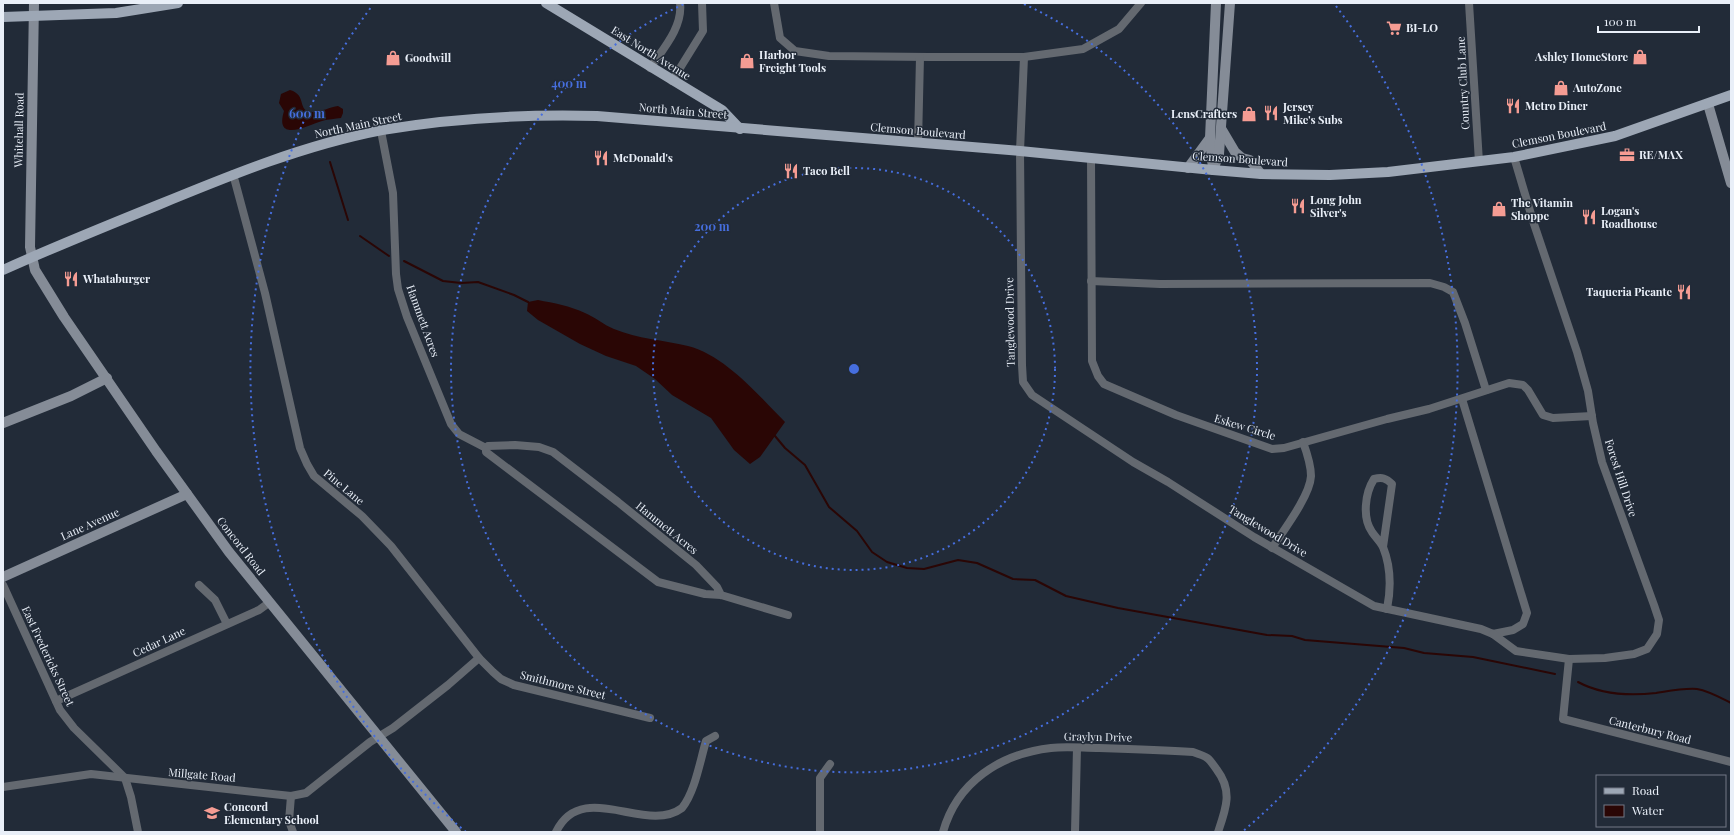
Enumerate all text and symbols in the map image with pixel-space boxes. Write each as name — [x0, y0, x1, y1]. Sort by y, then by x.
scale bar — [1598, 8, 1699, 34]
text: 100 m — [1604, 13, 1637, 29]
supermarket icon: BI-LO — [1385, 19, 1403, 37]
place label: BI-LO — [1406, 20, 1438, 35]
street label: East North Avenue — [609, 22, 694, 83]
street label: Country Club Lane — [1453, 36, 1472, 130]
place label: Harbor Freight Tools — [759, 47, 826, 75]
shop icon: Ashley HomeStore — [1631, 48, 1649, 66]
shop icon: Goodwill — [384, 49, 402, 67]
place label: Ashley HomeStore — [1534, 49, 1628, 64]
place label: Goodwill — [405, 50, 452, 65]
shop icon: Harbor Freight Tools — [738, 52, 756, 70]
text: 400 m — [551, 75, 587, 91]
shop icon: AutoZone — [1552, 79, 1570, 97]
place label: AutoZone — [1572, 80, 1622, 95]
street label: Whitehall Road — [10, 92, 27, 169]
restaurant icon: Metro Diner — [1504, 97, 1522, 115]
place label: Metro Diner — [1525, 98, 1588, 113]
street label: North Main Street — [638, 99, 728, 122]
place label: Jersey Mike's Subs — [1282, 99, 1343, 127]
restaurant icon: Jersey Mike's Subs — [1262, 104, 1280, 122]
text: 600 m — [289, 105, 325, 121]
shop icon: LensCrafters — [1240, 105, 1258, 123]
place label: LensCrafters — [1171, 106, 1237, 121]
street label: North Main Street — [313, 108, 403, 141]
street label: Clemson Boulevard — [1510, 118, 1608, 151]
street label: Clemson Boulevard — [870, 119, 967, 142]
office icon: RE/MAX — [1618, 146, 1636, 164]
place label: RE/MAX — [1639, 147, 1683, 162]
street label: Clemson Boulevard — [1192, 148, 1289, 169]
restaurant icon: McDonald's — [592, 149, 610, 167]
place label: McDonald's — [613, 150, 673, 165]
restaurant icon: Taco Bell — [782, 162, 800, 180]
place label: Taco Bell — [803, 163, 850, 178]
place label: Long John Silver's — [1310, 192, 1362, 220]
place label: The Vitamin Shoppe — [1511, 195, 1573, 223]
restaurant icon: Long John Silver's — [1289, 197, 1307, 215]
shop icon: The Vitamin Shoppe — [1490, 200, 1508, 218]
place label: Logan's Roadhouse — [1601, 203, 1658, 231]
restaurant icon: Logan's Roadhouse — [1580, 208, 1598, 226]
text: 200 m — [694, 218, 730, 234]
restaurant icon: Whataburger — [62, 270, 80, 288]
place label: Whataburger — [82, 271, 151, 286]
street label: Tanglewood Drive — [1001, 277, 1018, 367]
street label: Hammett Acres — [403, 283, 444, 359]
restaurant icon: Taqueria Picante — [1675, 283, 1693, 301]
place label: Taqueria Picante — [1586, 284, 1672, 299]
centre of rings — [847, 362, 861, 376]
street label: Eskew Circle — [1213, 410, 1278, 443]
street label: Forest Hill Drive — [1602, 437, 1641, 519]
street label: Pine Lane — [321, 465, 368, 508]
street label: Hammett Acres — [633, 498, 702, 557]
street label: Tanglewood Drive — [1226, 501, 1311, 560]
street label: Lane Avenue — [58, 504, 122, 543]
street label: Concord Road — [214, 513, 269, 579]
street label: East Fredericks Street — [19, 603, 78, 708]
street label: Cedar Lane — [130, 623, 188, 660]
street label: Smithmore Street — [519, 667, 608, 702]
street label: Canterbury Road — [1607, 712, 1693, 747]
street label: Graylyn Drive — [1064, 728, 1133, 745]
street label: Millgate Road — [168, 764, 237, 785]
legend — [1596, 775, 1726, 827]
text: Road — [1632, 782, 1659, 798]
place label: Concord Elementary School — [224, 799, 320, 827]
text: Water — [1631, 802, 1665, 818]
school or university icon: Concord Elementary School — [203, 804, 221, 822]

